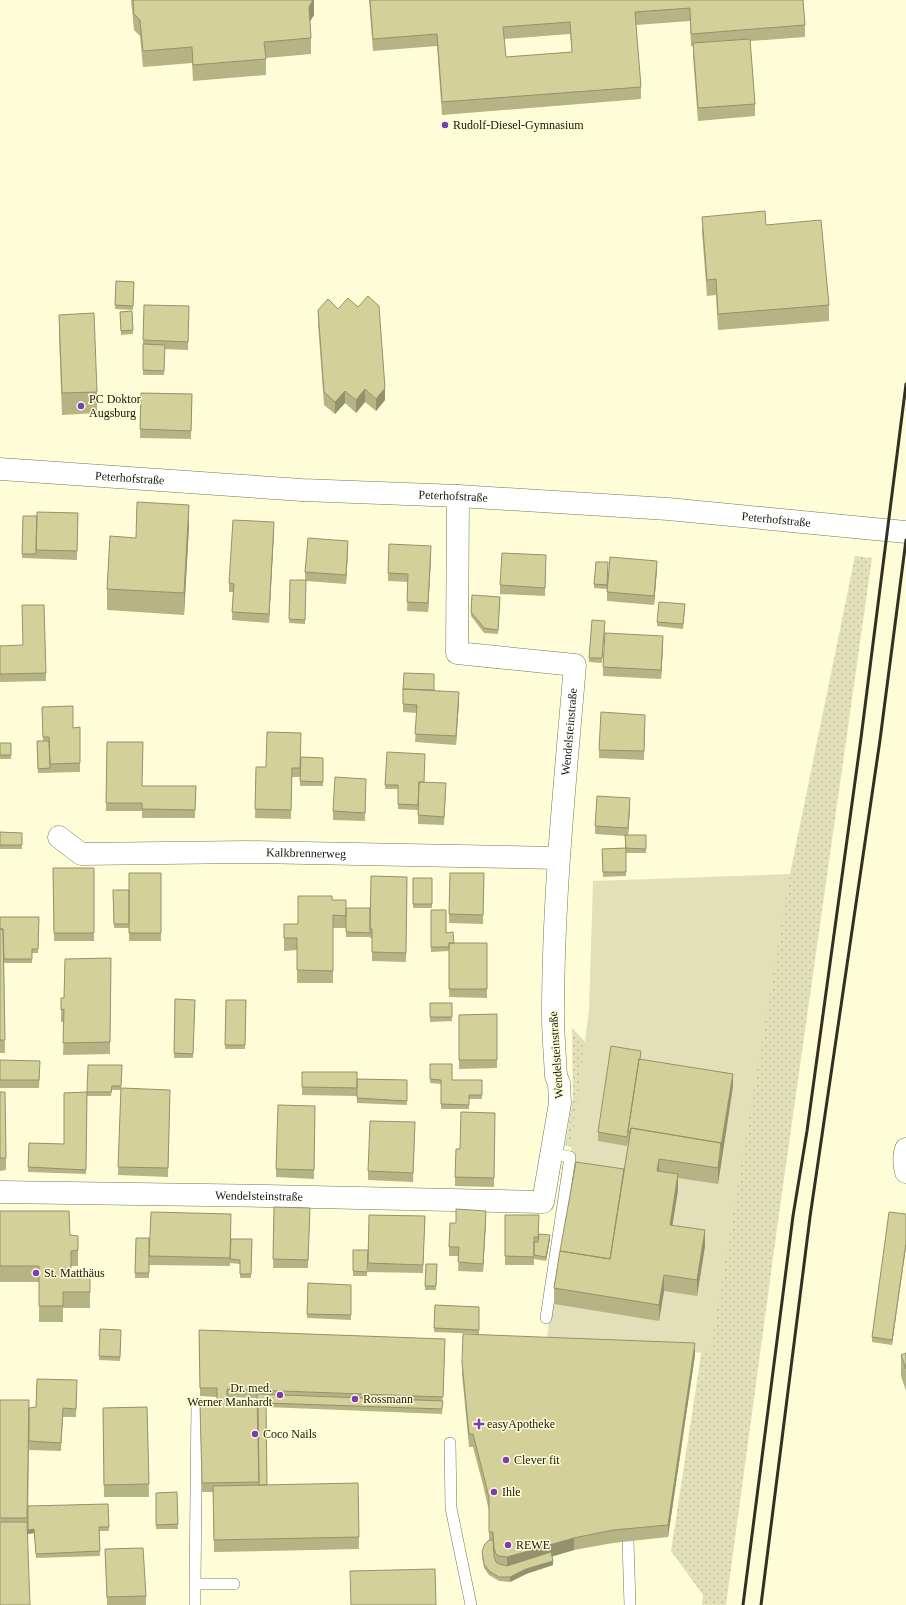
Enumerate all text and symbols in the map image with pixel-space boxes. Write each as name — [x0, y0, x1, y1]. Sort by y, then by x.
place label: Rudolf-Diesel-Gymnasium — [453, 118, 584, 132]
marker: Rudolf-Diesel-Gymnasium — [440, 120, 450, 130]
place label: PC Doktor Augsburg — [89, 392, 141, 420]
marker: PC Doktor Augsburg — [76, 401, 86, 411]
street label: Peterhofstraße — [95, 469, 165, 487]
street label: Peterhofstraße — [418, 487, 488, 505]
street label: Peterhofstraße — [741, 509, 811, 530]
street label: Wendelsteinstraße — [558, 688, 580, 776]
street label: Kalkbrennerweg — [266, 845, 346, 861]
street label: Wendelsteinstraße — [546, 1011, 566, 1099]
street label: Wendelsteinstraße — [215, 1188, 303, 1204]
place label: St. Matthäus — [44, 1266, 105, 1280]
marker: St. Matthäus — [31, 1268, 41, 1278]
place label: Dr. med. Werner Manhardt — [187, 1381, 273, 1409]
marker: Dr. med. Werner Manhardt — [275, 1390, 285, 1400]
place label: Rossmann — [363, 1392, 413, 1406]
marker: Rossmann — [350, 1394, 360, 1404]
place label: easyApotheke — [487, 1417, 555, 1431]
marker: easyApotheke — [474, 1419, 484, 1429]
place label: Coco Nails — [263, 1427, 317, 1441]
marker: Coco Nails — [250, 1429, 260, 1439]
place label: Clever fit — [514, 1453, 560, 1467]
marker: Clever fit — [501, 1455, 511, 1465]
place label: Ihle — [502, 1485, 521, 1499]
marker: Ihle — [489, 1487, 499, 1497]
place label: REWE — [516, 1538, 550, 1552]
marker: REWE — [503, 1540, 513, 1550]

